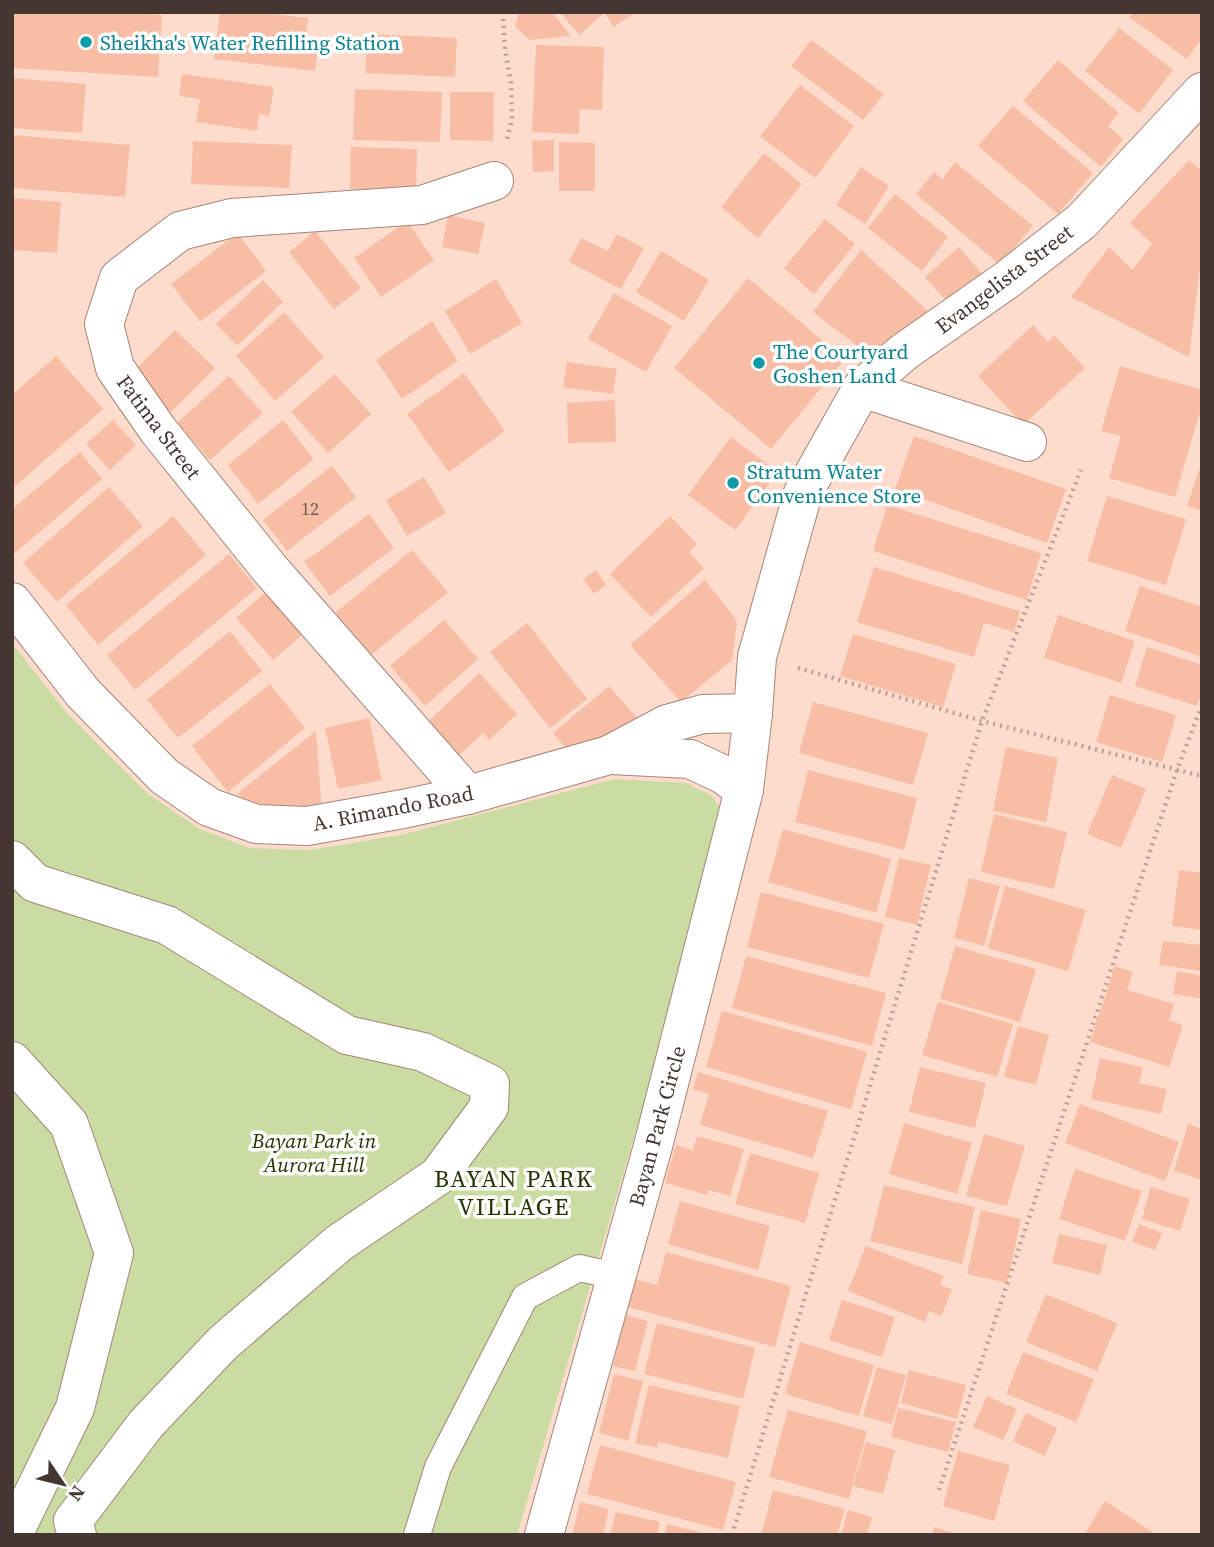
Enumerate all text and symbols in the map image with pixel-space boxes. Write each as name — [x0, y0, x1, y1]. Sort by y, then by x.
place label: Sheikha's Water Refilling Station — [100, 28, 401, 57]
marker: Sheikha's Water Refilling Station — [78, 34, 94, 50]
street label: Evangelista Street — [929, 218, 1079, 340]
place label: The Courtyard Goshen Land — [773, 337, 909, 390]
marker: The Courtyard Goshen Land — [751, 355, 767, 371]
street label: Fatima Street — [110, 369, 208, 485]
place label: Stratum Water Convenience Store — [747, 457, 921, 510]
marker: Stratum Water Convenience Store — [725, 475, 741, 491]
house number: 12 — [301, 496, 319, 521]
street label: A. Rimando Road — [310, 778, 476, 838]
street label: Bayan Park Circle — [622, 1042, 692, 1210]
park label: Bayan Park in Aurora Hill — [251, 1126, 376, 1179]
district label: BAYAN PARK VILLAGE — [434, 1162, 594, 1223]
north arrow — [28, 1449, 98, 1519]
text: N — [62, 1481, 92, 1507]

